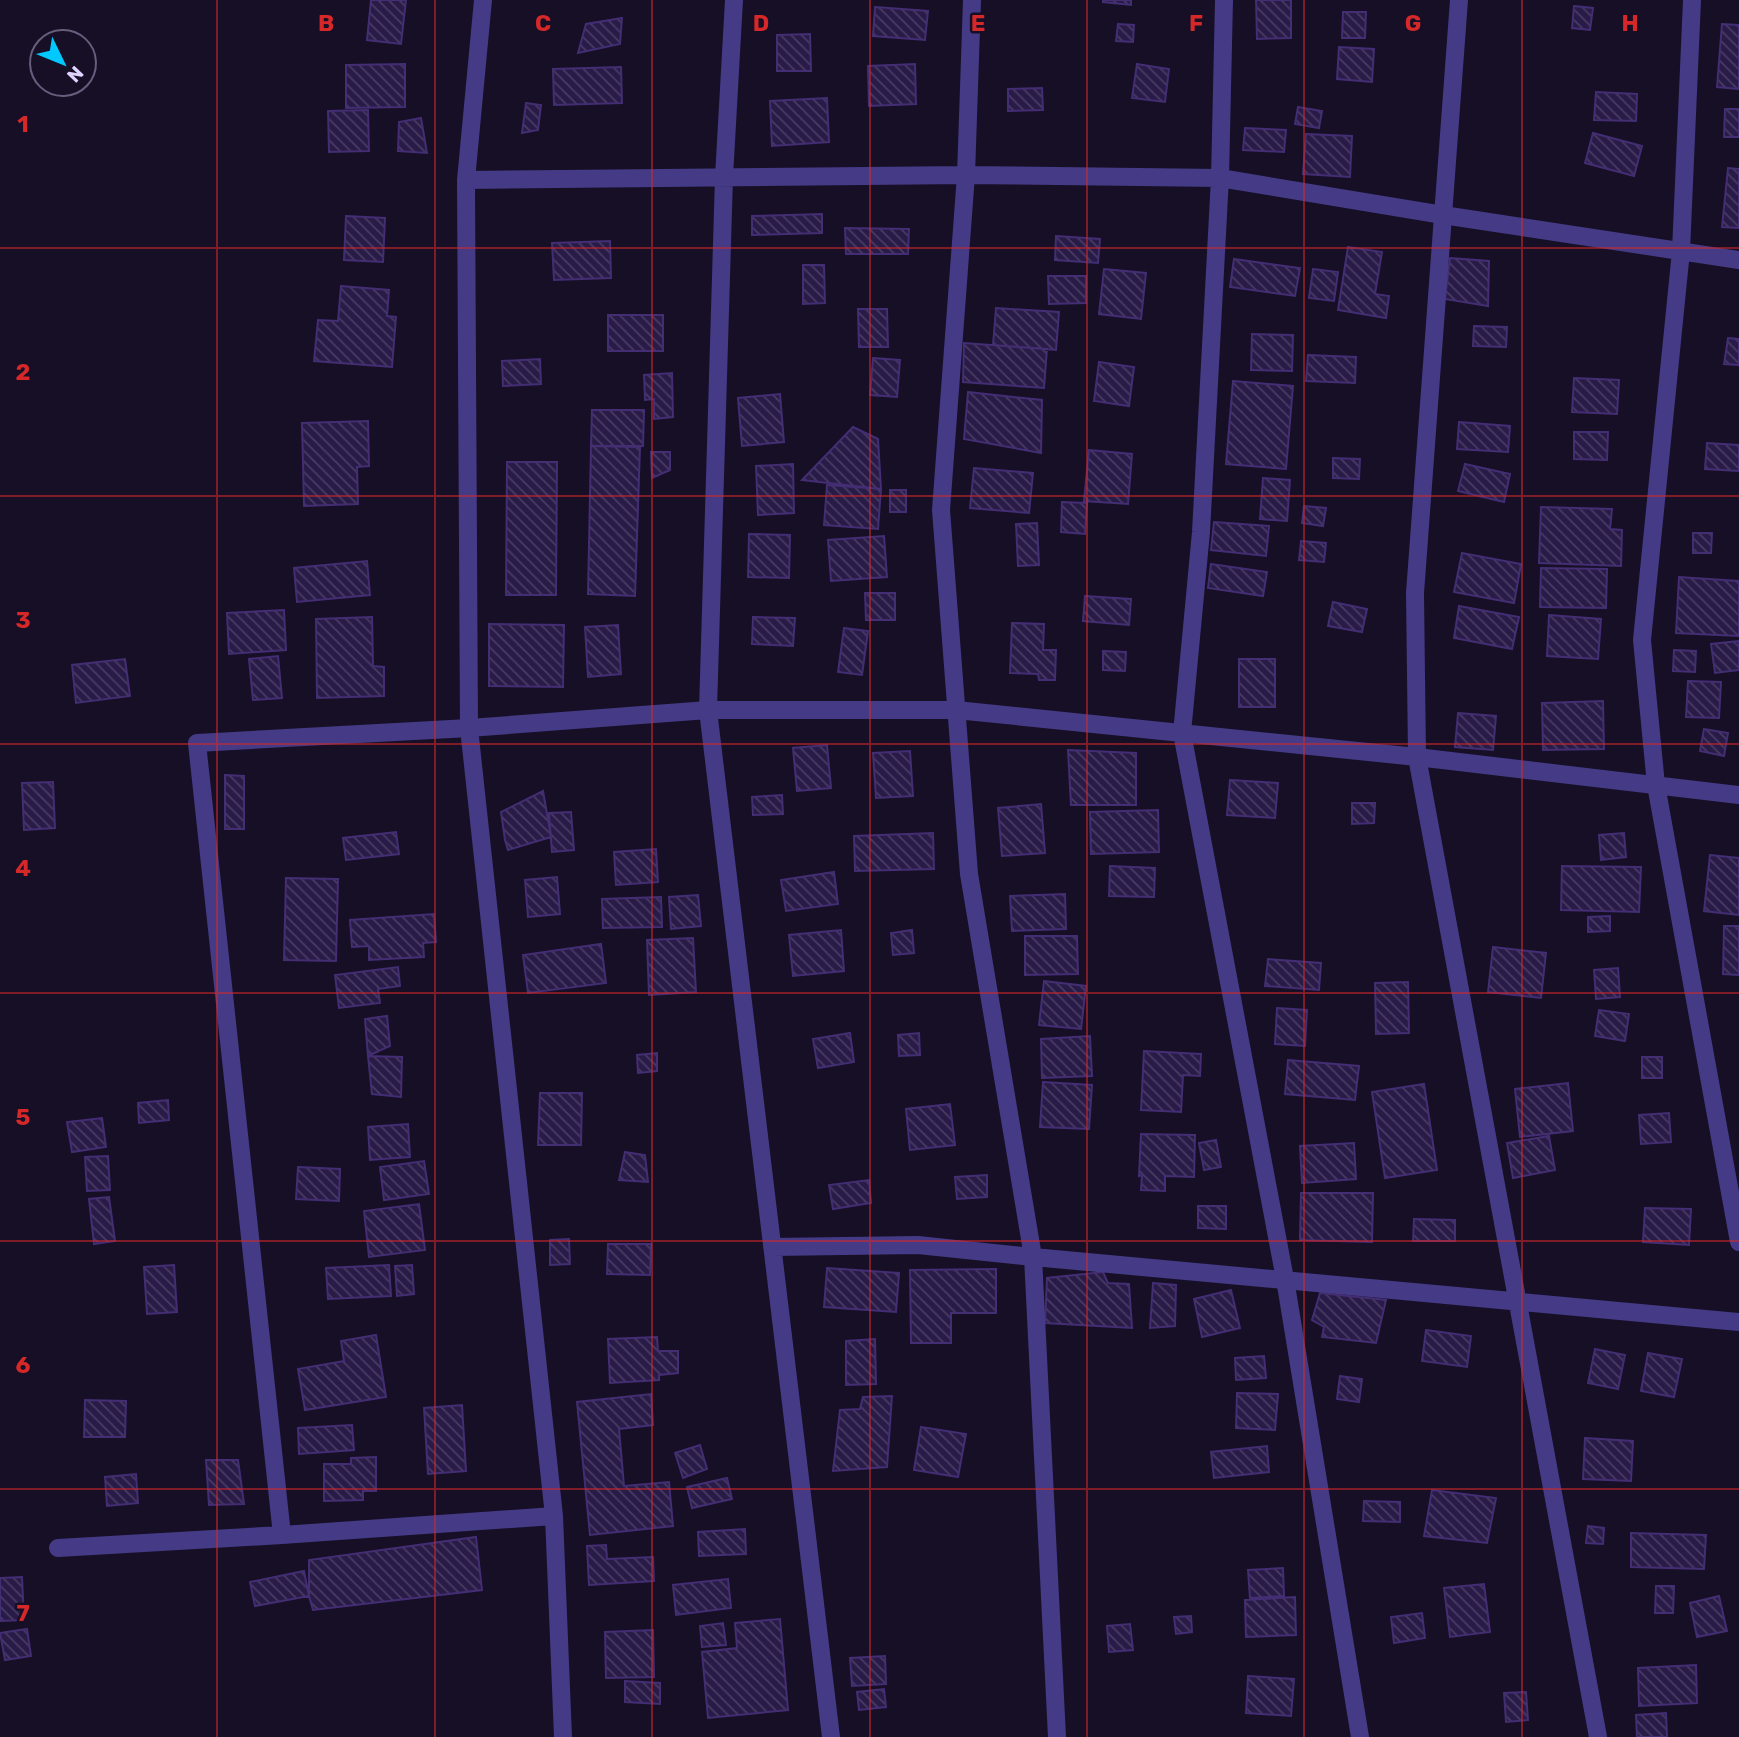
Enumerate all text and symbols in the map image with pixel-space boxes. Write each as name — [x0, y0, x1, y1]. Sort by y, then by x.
text: B — [318, 9, 334, 37]
text: C — [535, 9, 551, 37]
text: D — [753, 9, 769, 37]
text: E — [971, 9, 985, 37]
text: F — [1189, 9, 1203, 37]
text: G — [1405, 9, 1421, 37]
text: H — [1621, 9, 1639, 37]
north arrow — [28, 28, 98, 98]
text: N — [62, 61, 88, 87]
text: 1 — [17, 110, 29, 138]
text: 2 — [16, 358, 30, 386]
text: 3 — [15, 606, 31, 634]
text: 4 — [15, 854, 31, 882]
text: 5 — [16, 1103, 31, 1131]
text: 6 — [16, 1351, 31, 1379]
text: 7 — [16, 1599, 30, 1627]

